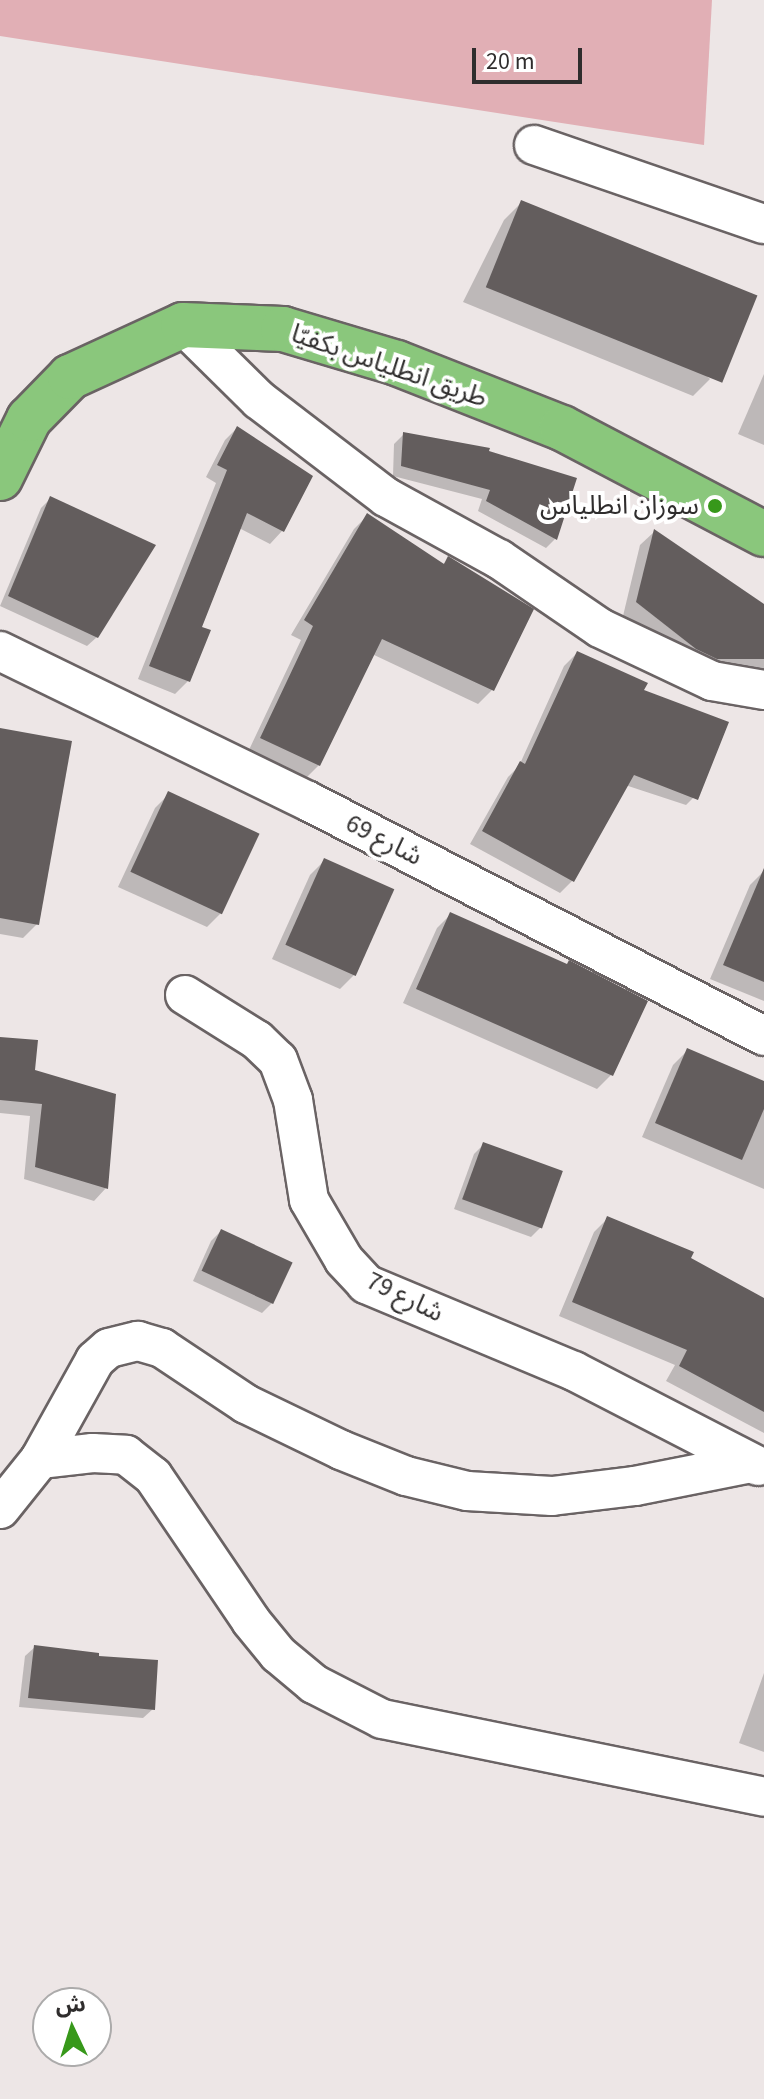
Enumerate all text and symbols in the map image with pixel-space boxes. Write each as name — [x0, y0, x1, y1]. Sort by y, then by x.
scale bar — [476, 32, 586, 82]
text: 20 m — [486, 44, 535, 79]
street label: طريق انطلياس بكفيّا — [287, 318, 491, 414]
place label: سوزان انطلياس — [540, 490, 699, 522]
marker: سوزان انطلياس — [706, 497, 724, 515]
street label: شارع 69 — [341, 808, 427, 872]
street label: شارع 79 — [361, 1265, 449, 1329]
north arrow — [32, 1987, 112, 2067]
text: ش — [54, 1988, 87, 2022]

